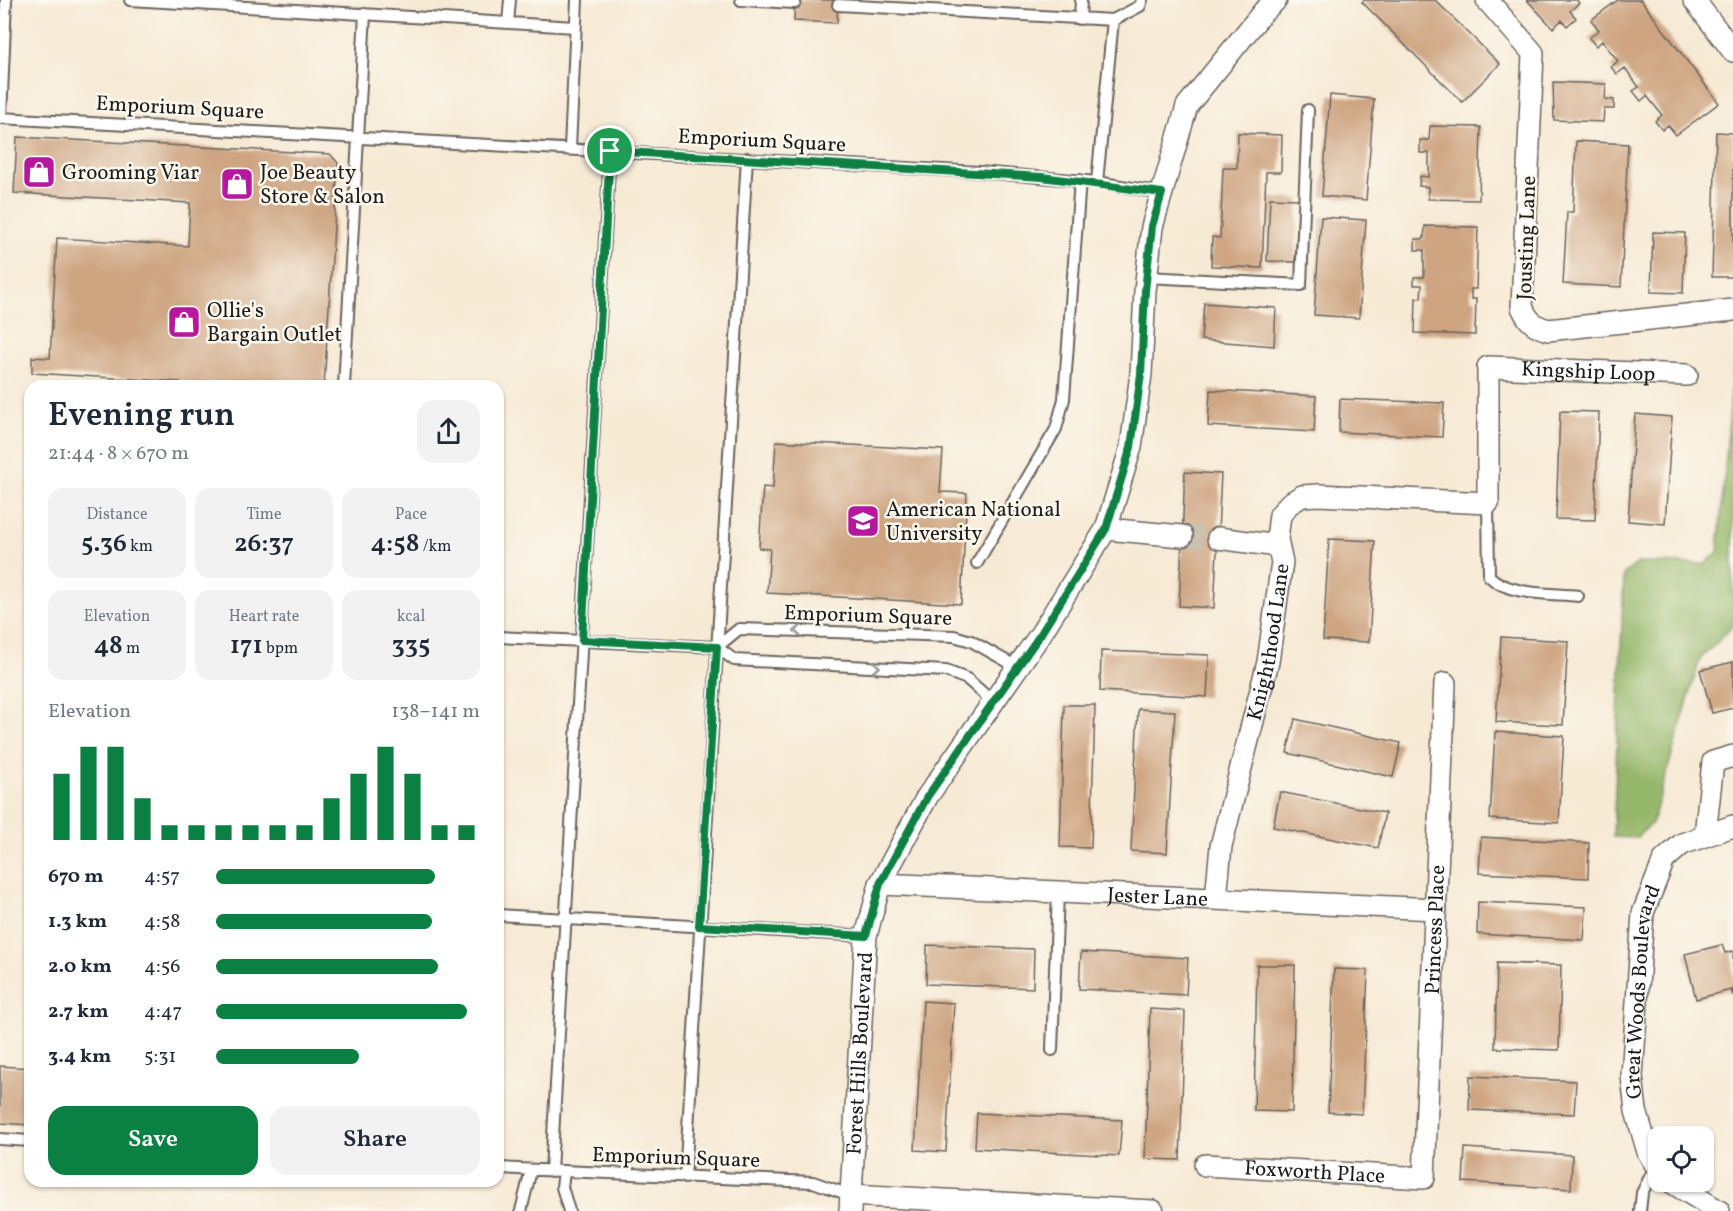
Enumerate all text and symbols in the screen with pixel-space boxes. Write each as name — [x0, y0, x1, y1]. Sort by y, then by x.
street label: Emporium Square — [95, 90, 265, 127]
street label: Emporium Square — [677, 123, 847, 160]
pin — [584, 125, 635, 176]
icon: arrive — [593, 134, 626, 167]
shop icon: Grooming Viar — [21, 154, 57, 190]
place label: Grooming Viar — [62, 159, 199, 188]
place label: Joe Beauty Store & Salon — [260, 159, 385, 212]
shop icon: Joe Beauty Store & Salon — [219, 166, 255, 202]
street label: Jousting Lane — [1511, 175, 1544, 301]
place label: Ollie's Bargain Outlet — [207, 297, 342, 350]
shop icon: Ollie's Bargain Outlet — [166, 304, 202, 340]
street label: Kingship Loop — [1521, 355, 1656, 390]
text: Evening run — [48, 394, 235, 440]
button: share — [417, 400, 480, 463]
text: 21:44 · 8 × 670 m — [48, 440, 189, 468]
place label: American National University — [886, 496, 1061, 549]
school or university icon: American National University — [845, 503, 881, 539]
text: Distance — [86, 504, 148, 526]
text: Time — [246, 504, 282, 526]
text: Pace — [395, 504, 427, 526]
text: 5.36 — [81, 526, 127, 562]
text: 26:37 — [234, 526, 294, 562]
text: 4:58 — [371, 526, 419, 562]
text: km — [127, 536, 153, 558]
text: /km — [419, 536, 451, 558]
street label: Knighthood Lane — [1241, 562, 1298, 724]
street label: Emporium Square — [783, 599, 953, 634]
text: Elevation — [84, 606, 150, 628]
text: Heart rate — [229, 606, 299, 628]
text: kcal — [397, 606, 425, 628]
one-way arrow — [794, 625, 803, 637]
text: 48 — [94, 628, 123, 664]
text: 171 — [230, 628, 263, 664]
text: 335 — [392, 628, 430, 664]
text: m — [123, 638, 140, 660]
text: bpm — [263, 638, 298, 660]
one-way arrow — [871, 661, 880, 674]
text: Elevation — [48, 698, 131, 726]
text: 138–141 m — [391, 698, 480, 726]
text: 670 m — [48, 863, 104, 891]
text: 4:57 — [144, 863, 180, 891]
street label: Princess Place — [1419, 864, 1453, 995]
street label: Great Woods Boulevard — [1619, 880, 1669, 1101]
street label: Jester Lane — [1107, 881, 1209, 915]
text: 1.3 km — [48, 908, 107, 936]
text: 4:58 — [144, 908, 180, 936]
street label: Forest Hills Boulevard — [840, 951, 881, 1156]
text: 2.0 km — [48, 953, 112, 981]
text: 4:56 — [144, 953, 180, 981]
text: 2.7 km — [48, 998, 109, 1026]
text: 4:47 — [144, 998, 182, 1026]
text: 3.4 km — [48, 1043, 111, 1071]
text: 5:31 — [144, 1043, 176, 1071]
button: Save — [48, 1106, 258, 1175]
button: Share — [270, 1106, 480, 1175]
map controls — [1648, 1126, 1714, 1192]
button: locate — [1648, 1126, 1714, 1192]
street label: Emporium Square — [591, 1141, 761, 1176]
street label: Foxworth Place — [1244, 1154, 1386, 1192]

